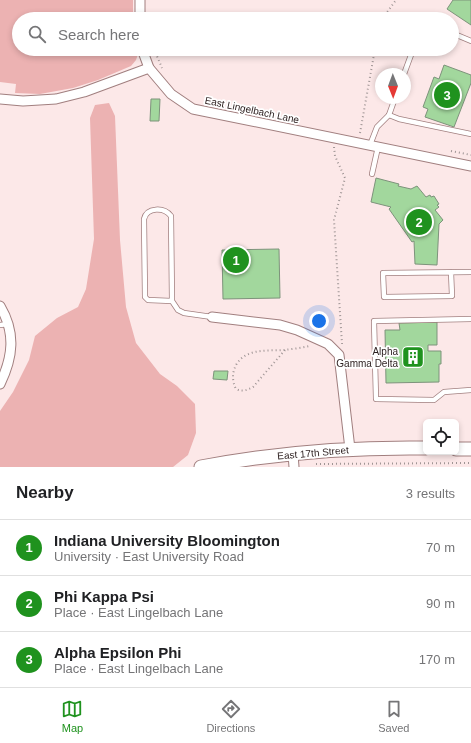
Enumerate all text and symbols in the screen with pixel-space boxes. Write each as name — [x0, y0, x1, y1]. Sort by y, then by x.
search box — [12, 12, 459, 56]
icon: search — [26, 23, 48, 45]
text: Search here — [58, 26, 140, 43]
north arrow — [375, 68, 411, 104]
pin: 3 — [434, 80, 460, 110]
street label: East Lingelbach Lane — [204, 95, 301, 125]
pin: 2 — [406, 207, 432, 237]
pin: 1 — [223, 245, 249, 275]
your location — [309, 311, 329, 331]
building icon: Alpha Gamma Delta — [400, 344, 426, 370]
place label: Alpha Gamma Delta — [336, 346, 398, 369]
map controls — [423, 419, 459, 455]
button: locate — [423, 419, 459, 455]
street label: East 17th Street — [277, 444, 349, 462]
text: Nearby — [16, 483, 74, 502]
text: 3 results — [406, 486, 455, 501]
text: Indiana University Bloomington — [54, 532, 280, 549]
text: 1 — [25, 540, 33, 555]
text: 70 m — [426, 540, 455, 555]
text: University · East University Road — [54, 549, 244, 564]
text: Phi Kappa Psi — [54, 588, 154, 605]
text: 2 — [25, 596, 33, 611]
text: 90 m — [426, 596, 455, 611]
text: Place · East Lingelbach Lane — [54, 605, 223, 620]
text: Alpha Epsilon Phi — [54, 644, 182, 661]
text: 3 — [25, 652, 33, 667]
text: 170 m — [419, 652, 455, 667]
text: Place · East Lingelbach Lane — [54, 661, 223, 676]
tab: Map — [61, 698, 83, 734]
tab: Directions — [206, 698, 255, 734]
tab: Saved — [378, 698, 409, 734]

